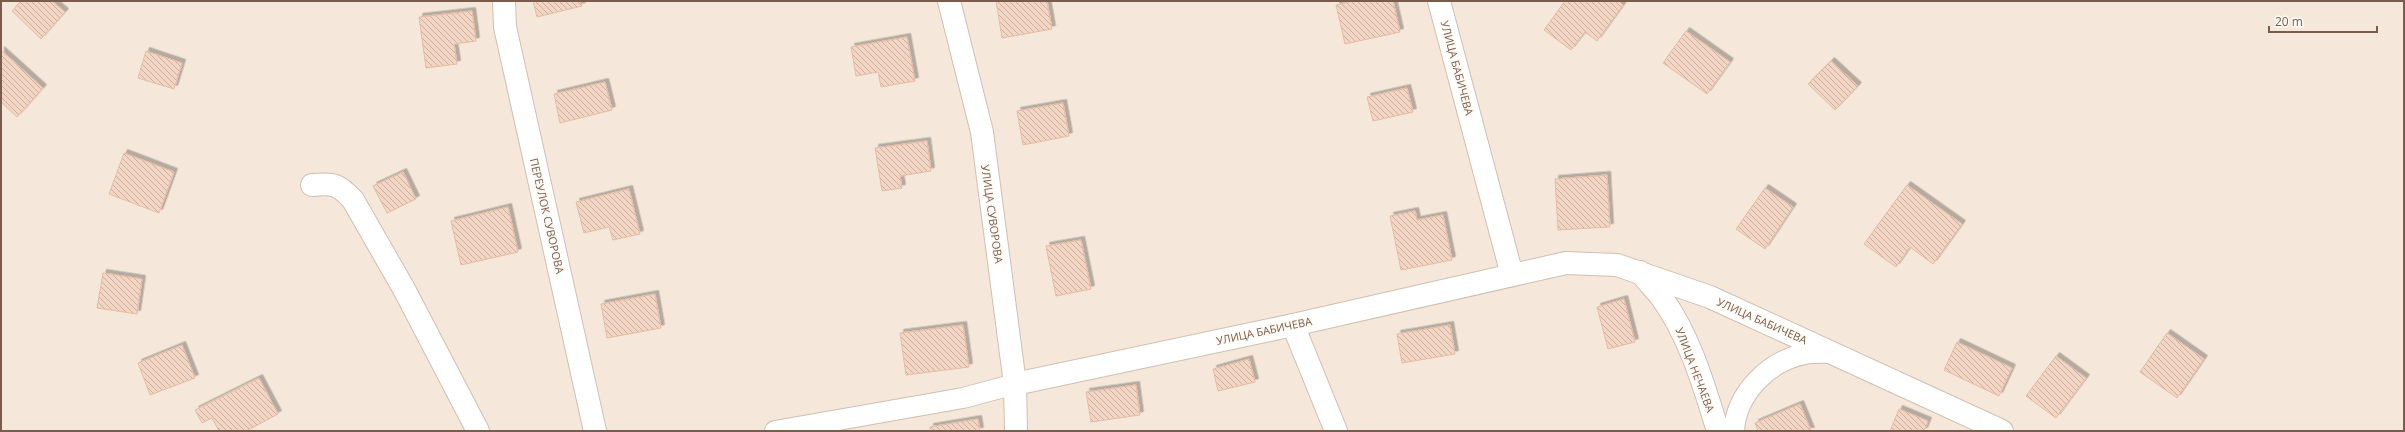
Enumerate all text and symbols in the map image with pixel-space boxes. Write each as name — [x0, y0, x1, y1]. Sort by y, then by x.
scale bar — [2269, 8, 2377, 34]
text: 20 m — [2275, 13, 2303, 30]
street label: УЛИЦА БАБИЧЕВА — [1438, 19, 1477, 117]
street label: ПЕРЕУЛОК СУВОРОВА — [527, 157, 568, 275]
street label: УЛИЦА СУВОРОВА — [978, 164, 1007, 264]
street label: УЛИЦА БАБИЧЕВА — [1715, 294, 1810, 347]
street label: УЛИЦА БАБИЧЕВА — [1215, 313, 1313, 348]
street label: УЛИЦА НЕЧАЕВА — [1672, 325, 1719, 414]

